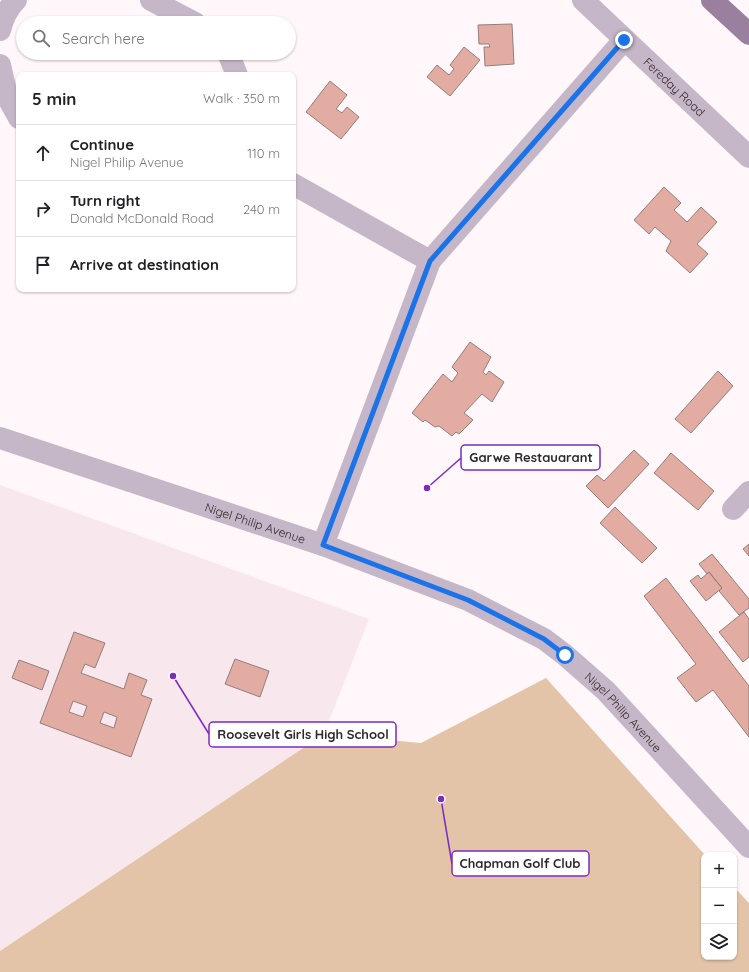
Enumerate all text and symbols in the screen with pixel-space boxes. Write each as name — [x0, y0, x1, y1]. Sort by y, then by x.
search box — [16, 16, 296, 60]
icon: search — [30, 27, 52, 49]
text: Search here — [62, 29, 145, 48]
route end — [615, 31, 633, 49]
street label: Fereday Road — [641, 54, 708, 119]
text: 5 min — [32, 88, 76, 109]
text: Walk · 350 m — [203, 90, 280, 106]
text: Continue — [70, 135, 134, 154]
icon: ahead — [32, 142, 54, 164]
text: 110 m — [247, 145, 280, 161]
text: Nigel Philip Avenue — [70, 154, 184, 170]
text: Turn right — [70, 191, 141, 210]
icon: right — [32, 198, 54, 220]
text: 240 m — [243, 201, 280, 217]
text: Donald McDonald Road — [70, 210, 214, 226]
icon: arrive — [32, 254, 54, 276]
text: Arrive at destination — [70, 255, 219, 274]
callout: Garwe Restauarant — [461, 445, 600, 470]
text: Garwe Restauarant — [469, 449, 593, 465]
street label: Nigel Philip Avenue — [203, 499, 308, 546]
route start — [556, 646, 574, 664]
street label: Nigel Philip Avenue — [582, 669, 666, 755]
callout: Roosevelt Girls High School — [209, 722, 396, 747]
text: Roosevelt Girls High School — [217, 726, 389, 742]
callout: Chapman Golf Club — [452, 851, 589, 876]
map controls — [701, 852, 737, 960]
button: + — [701, 852, 737, 888]
text: Chapman Golf Club — [459, 855, 581, 871]
button: − — [701, 888, 737, 924]
button: layers — [701, 924, 737, 960]

